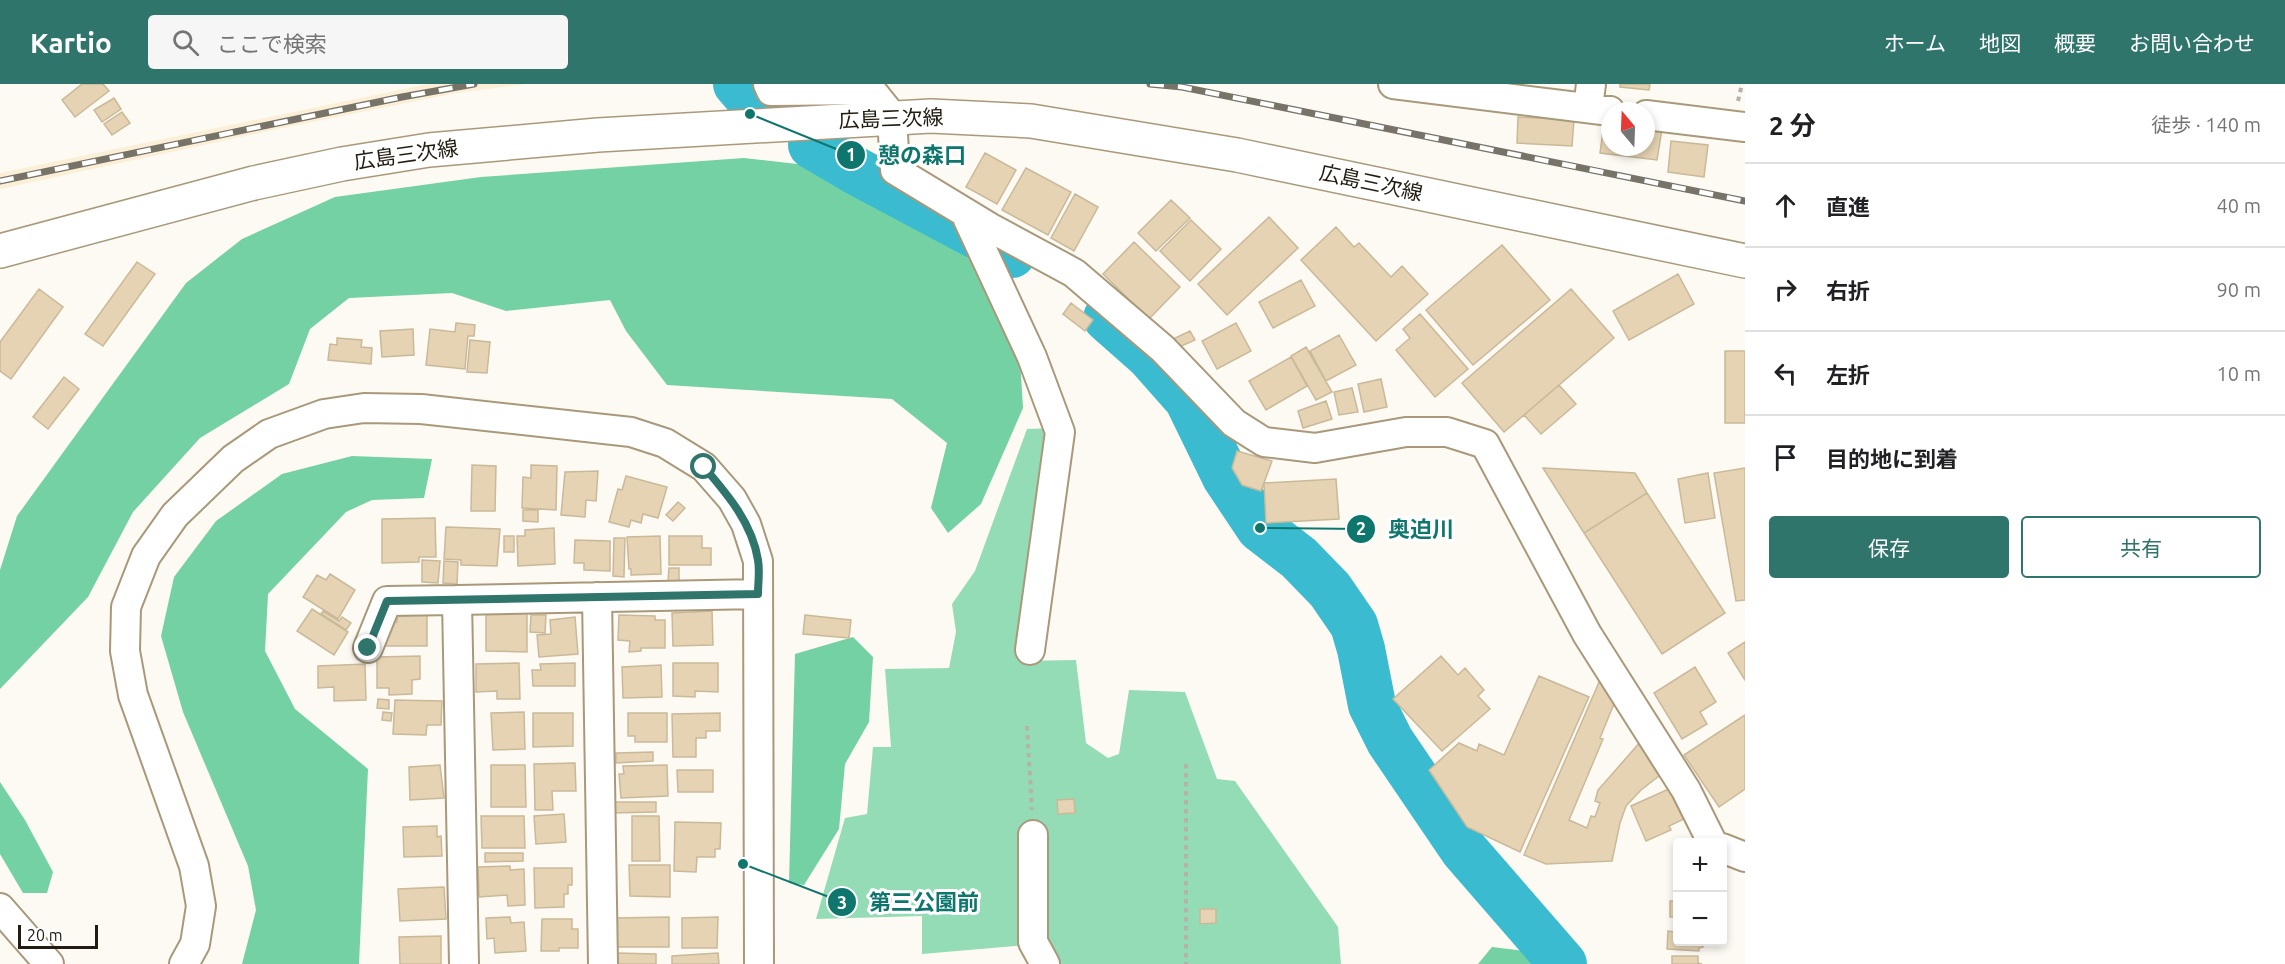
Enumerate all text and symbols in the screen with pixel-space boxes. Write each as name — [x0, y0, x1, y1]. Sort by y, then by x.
search box — [148, 15, 568, 69]
icon: search — [169, 26, 202, 59]
text: Kartio — [30, 27, 112, 58]
text: ここで検索 — [217, 31, 327, 56]
text: ホーム — [1884, 31, 1946, 55]
text: 地図 — [1979, 31, 2021, 55]
text: 概要 — [2054, 31, 2096, 55]
text: お問い合わせ — [2129, 31, 2255, 55]
north arrow — [1601, 102, 1655, 156]
street label: 広島三次線 — [838, 104, 944, 132]
text: 2 分 — [1769, 111, 1816, 140]
text: 徒歩 · 140 m — [2151, 113, 2261, 136]
street label: 広島三次線 — [352, 135, 460, 173]
callout: 憩の森口 — [836, 135, 978, 175]
text: 憩の森口 — [878, 142, 966, 167]
text: 1 — [846, 144, 856, 164]
street label: 広島三次線 — [1317, 159, 1425, 205]
icon: ahead — [1769, 189, 1802, 222]
text: 直進 — [1826, 194, 1870, 219]
text: 40 m — [2217, 194, 2261, 217]
icon: right — [1769, 273, 1802, 306]
text: 右折 — [1826, 278, 1870, 303]
text: 90 m — [2217, 278, 2261, 301]
icon: left — [1769, 357, 1802, 390]
text: 左折 — [1826, 362, 1870, 387]
text: 10 m — [2217, 362, 2261, 385]
icon: arrive — [1769, 441, 1802, 474]
text: 目的地に到着 — [1826, 446, 1958, 471]
route start — [690, 453, 716, 479]
callout: 奥迫川 — [1346, 509, 1466, 549]
text: 奥迫川 — [1388, 516, 1454, 541]
button: 保存 — [1769, 516, 2009, 578]
button: 共有 — [2021, 516, 2261, 578]
text: 2 — [1356, 518, 1366, 538]
route end — [354, 634, 380, 660]
map controls — [1673, 838, 1727, 946]
button: + — [1673, 838, 1727, 892]
callout: 第三公園前 — [827, 882, 991, 922]
text: 第三公園前 — [869, 889, 979, 914]
text: 3 — [837, 892, 847, 912]
button: − — [1673, 892, 1727, 946]
scale bar — [18, 922, 98, 950]
text: 20 m — [27, 926, 63, 944]

